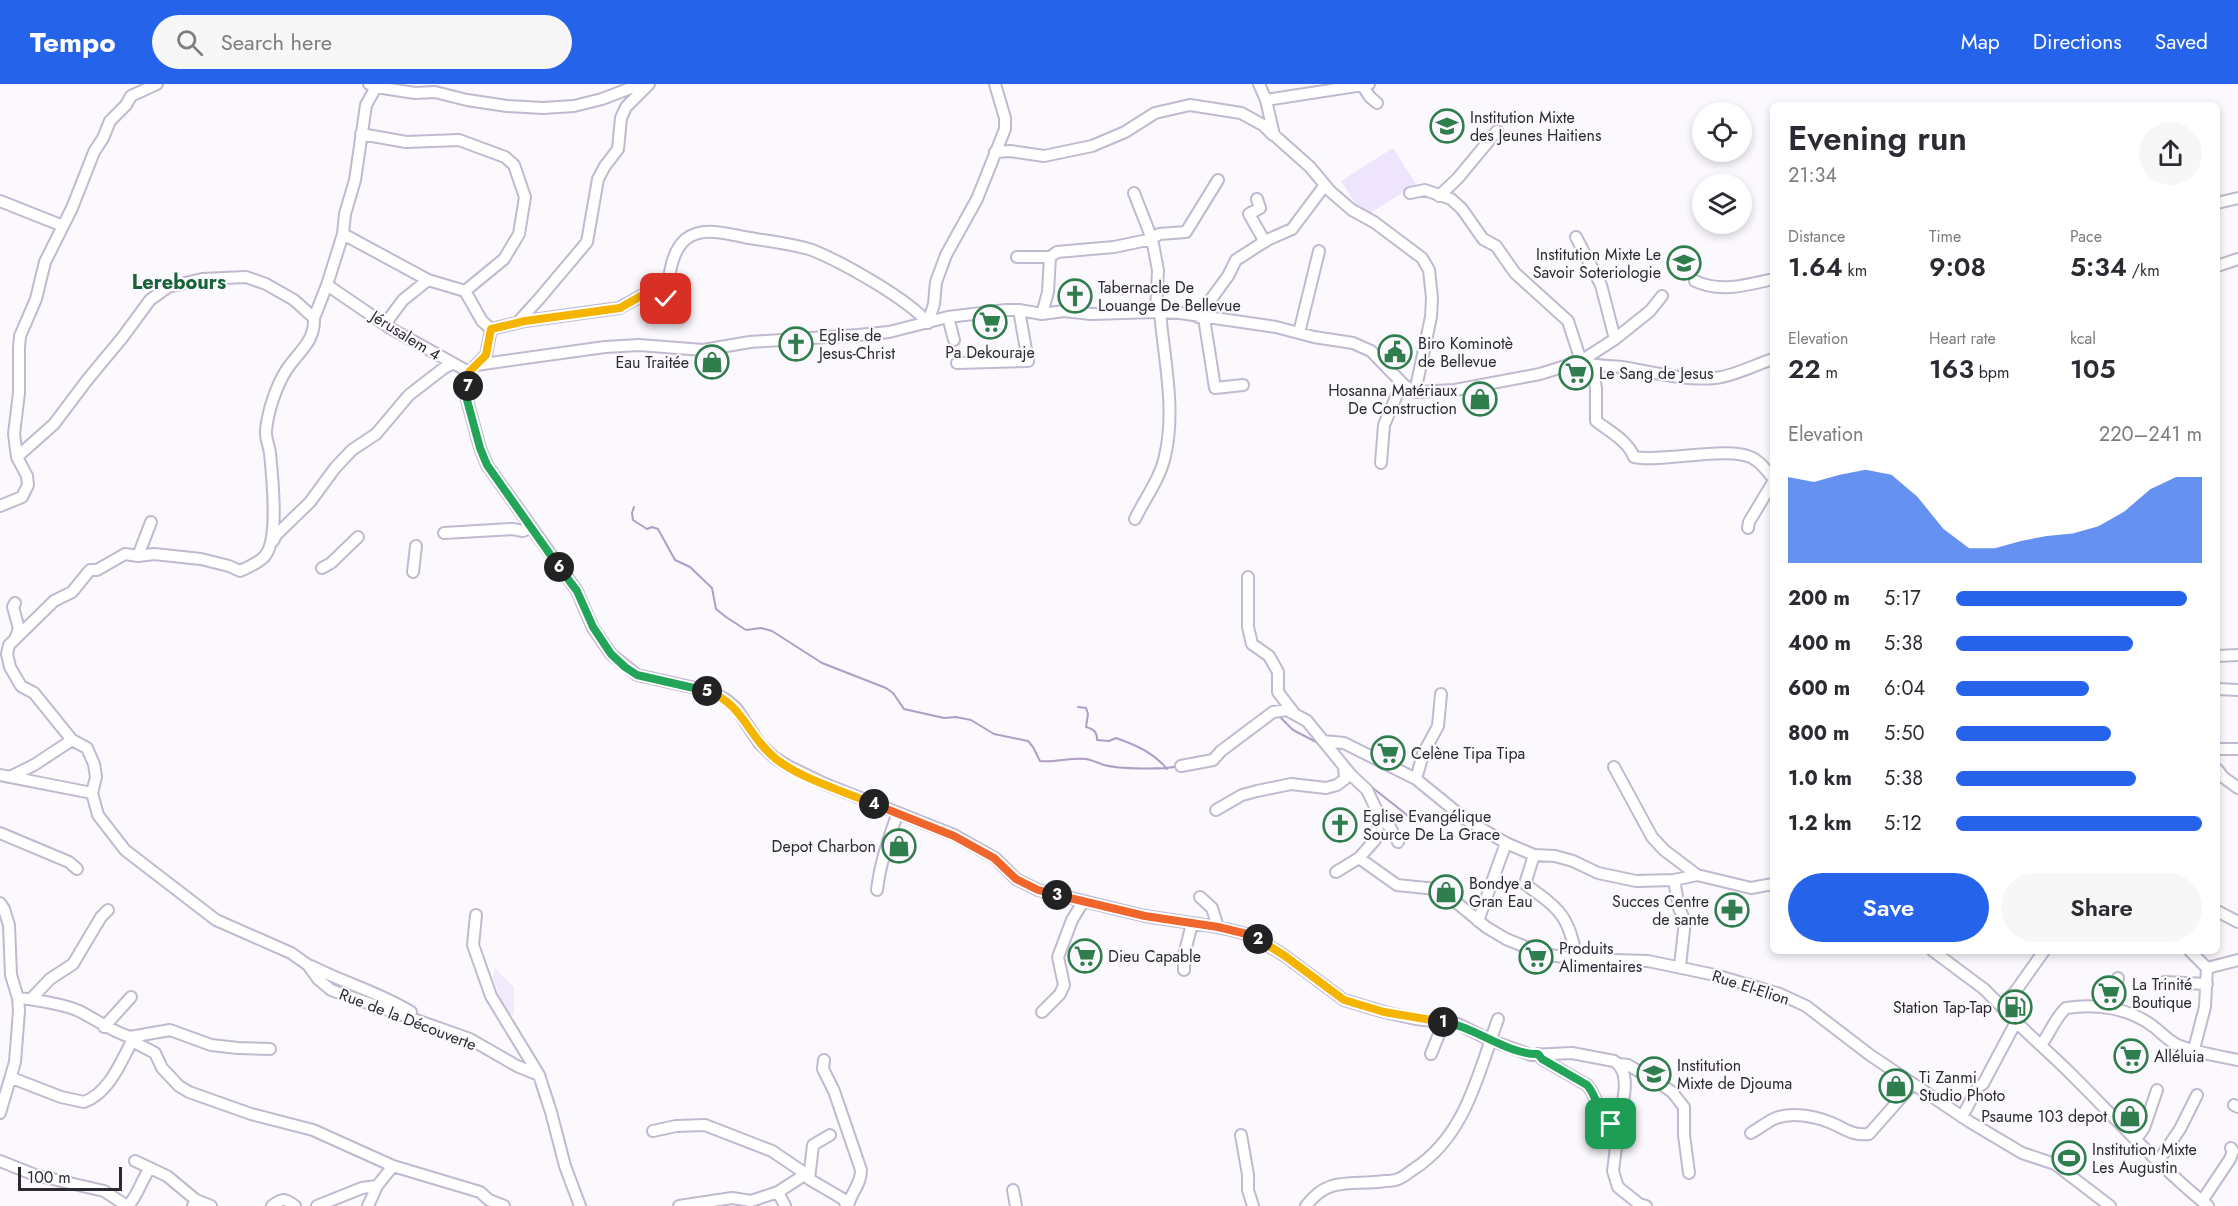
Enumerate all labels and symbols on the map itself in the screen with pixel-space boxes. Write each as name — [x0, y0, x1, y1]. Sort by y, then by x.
place label: Institution Mixte des Jeunes Haitiens — [1470, 106, 1601, 147]
school or university icon: Institution Mixte des Jeunes Haitiens — [1429, 108, 1465, 144]
place label: Institution Mixte Le Savoir Soteriologie — [1533, 243, 1661, 284]
school or university icon: Institution Mixte Le Savoir Soteriologie — [1666, 245, 1702, 281]
district label: Lerebours — [132, 268, 226, 297]
pin — [640, 273, 691, 324]
place label: Tabernacle De Louange De Bellevue — [1098, 276, 1241, 317]
church icon: Tabernacle De Louange De Bellevue — [1057, 278, 1093, 314]
street label: Jérusalem 4 — [365, 304, 445, 366]
supermarket icon: Pa Dekouraje — [972, 304, 1008, 340]
place label: Eglise de Jesus-Christ — [817, 324, 895, 365]
church icon: Eglise de Jesus-Christ — [778, 326, 814, 362]
place label: Biro Kominotè de Bellevue — [1418, 332, 1513, 373]
public building icon: Biro Kominotè de Bellevue — [1377, 334, 1413, 370]
place label: Pa Dekouraje — [945, 341, 1035, 364]
shop icon: Eau Traitée — [694, 344, 730, 380]
place label: Eau Traitée — [615, 351, 689, 374]
supermarket icon: Le Sang de Jesus — [1558, 355, 1594, 391]
place label: Le Sang de Jesus — [1599, 362, 1714, 385]
pin: 7 — [453, 371, 483, 401]
place label: Hosanna Matériaux De Construction — [1328, 379, 1457, 420]
shop icon: Hosanna Matériaux De Construction — [1462, 381, 1498, 417]
pin: 6 — [544, 552, 574, 582]
pin: 5 — [692, 676, 722, 706]
supermarket icon: Celène Tipa Tipa — [1370, 735, 1406, 771]
place label: Celène Tipa Tipa — [1411, 742, 1525, 765]
pin: 4 — [859, 789, 889, 819]
place label: Eglise Evangélique Source De La Grace — [1363, 805, 1500, 846]
church icon: Eglise Evangélique Source De La Grace — [1322, 807, 1358, 843]
shop icon: Depot Charbon — [881, 828, 917, 864]
place label: Depot Charbon — [772, 835, 876, 858]
place label: Bondye a Gran Eau — [1469, 872, 1533, 913]
shop icon: Bondye a Gran Eau — [1428, 874, 1464, 910]
pin: 3 — [1042, 880, 1072, 910]
place label: Succes Centre de sante — [1612, 890, 1709, 931]
pharmacy icon: Succes Centre de sante — [1714, 892, 1750, 928]
pin: 2 — [1243, 924, 1273, 954]
place label: Produits Alimentaires — [1559, 937, 1642, 978]
supermarket icon: Dieu Capable — [1067, 938, 1103, 974]
supermarket icon: Produits Alimentaires — [1518, 939, 1554, 975]
place label: Dieu Capable — [1108, 945, 1201, 968]
street label: Rue El-Elion — [1709, 964, 1792, 1011]
place label: La Trinité Boutique — [2132, 973, 2192, 1014]
supermarket icon: La Trinité Boutique — [2091, 975, 2127, 1011]
street label: Rue de la Découverte — [336, 983, 480, 1056]
fuel station icon: Station Tap-Tap — [1997, 989, 2033, 1025]
place label: Station Tap-Tap — [1893, 996, 1992, 1019]
pin: 1 — [1428, 1007, 1458, 1037]
supermarket icon: Alléluia — [2113, 1038, 2149, 1074]
place label: Alléluia — [2154, 1045, 2204, 1068]
place label: Institution Mixte de Djouma — [1677, 1054, 1792, 1095]
school or university icon: Institution Mixte de Djouma — [1636, 1056, 1672, 1092]
place label: Ti Zanmi Studio Photo — [1919, 1066, 2006, 1107]
shop icon: Ti Zanmi Studio Photo — [1878, 1068, 1914, 1104]
pin — [1585, 1098, 1636, 1149]
shop icon: Psaume 103 depot — [2112, 1098, 2148, 1134]
place label: Psaume 103 depot — [1981, 1105, 2107, 1128]
place label: Institution Mixte Les Augustin — [2092, 1138, 2197, 1179]
sports icon: Institution Mixte Les Augustin — [2051, 1140, 2087, 1176]
scale bar — [18, 1164, 122, 1192]

